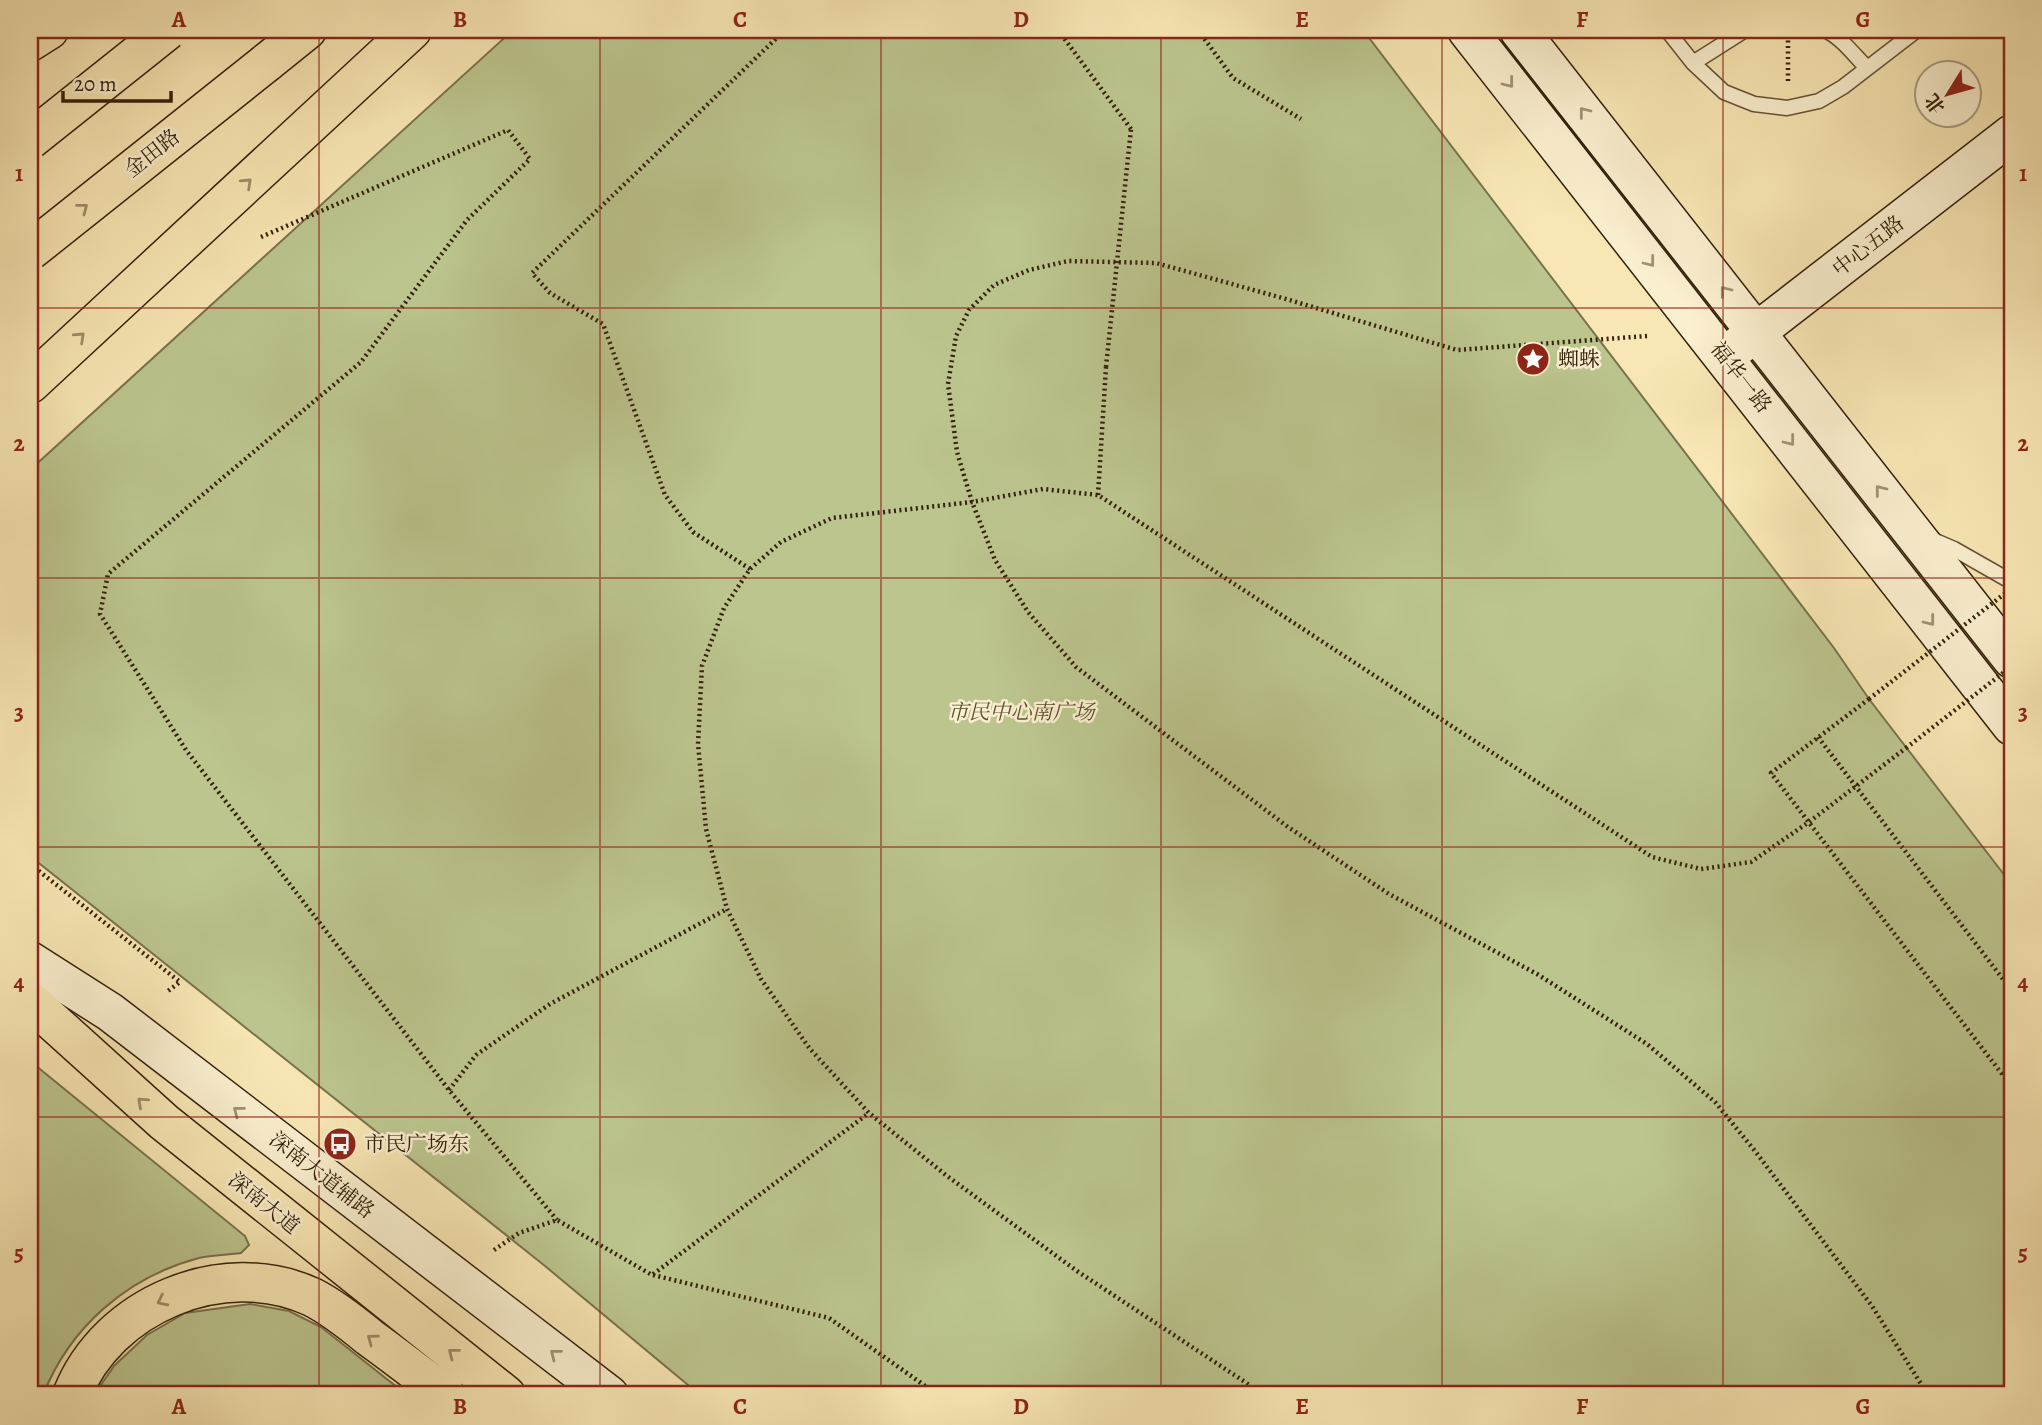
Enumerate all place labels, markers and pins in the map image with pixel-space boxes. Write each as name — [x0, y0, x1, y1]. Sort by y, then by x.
place icon: 蜘蛛 — [1514, 340, 1552, 378]
place label: 蜘蛛 — [1558, 345, 1600, 373]
bus stop icon: 市民广场东 — [321, 1125, 359, 1163]
place label: 市民广场东 — [364, 1130, 469, 1158]

